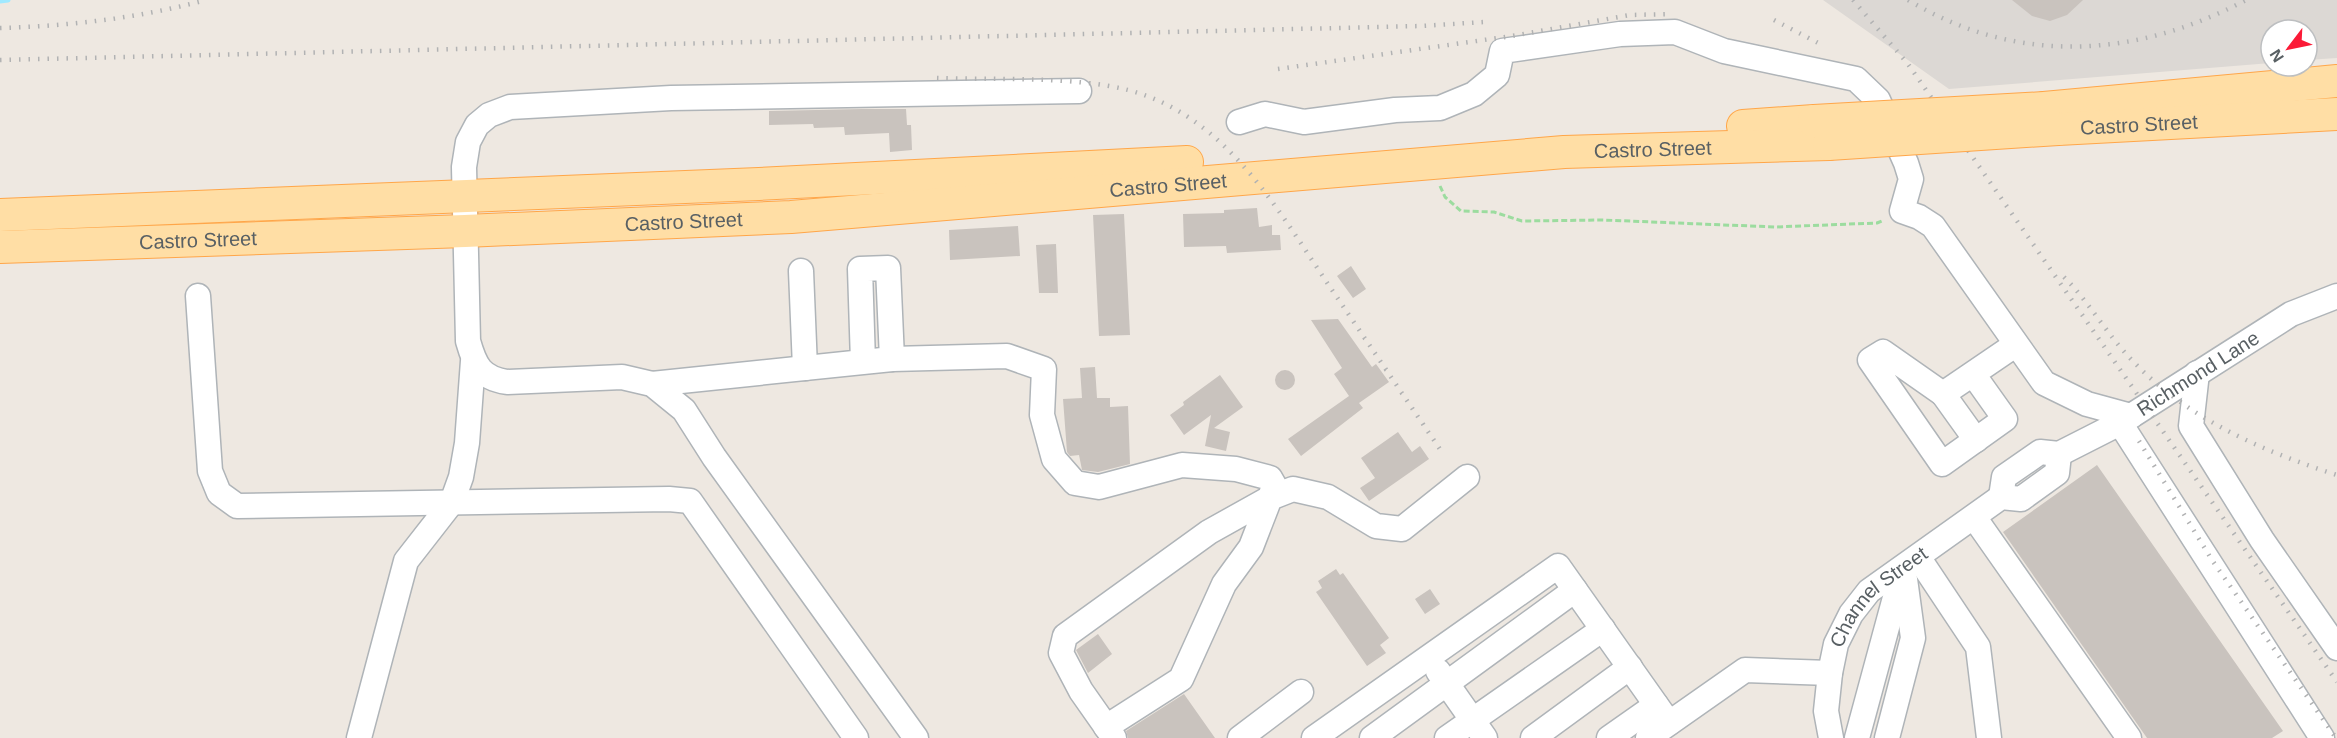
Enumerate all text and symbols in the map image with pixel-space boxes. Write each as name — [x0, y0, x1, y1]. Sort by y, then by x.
north arrow — [2259, 18, 2319, 78]
text: N — [2266, 46, 2287, 65]
street label: Castro Street — [2079, 110, 2199, 139]
street label: Castro Street — [1593, 137, 1712, 162]
street label: Castro Street — [1108, 169, 1228, 201]
street label: Castro Street — [624, 208, 743, 235]
street label: Castro Street — [139, 227, 258, 253]
street label: Richmond Lane — [2133, 326, 2263, 420]
street label: Channel Street — [1825, 542, 1932, 651]

